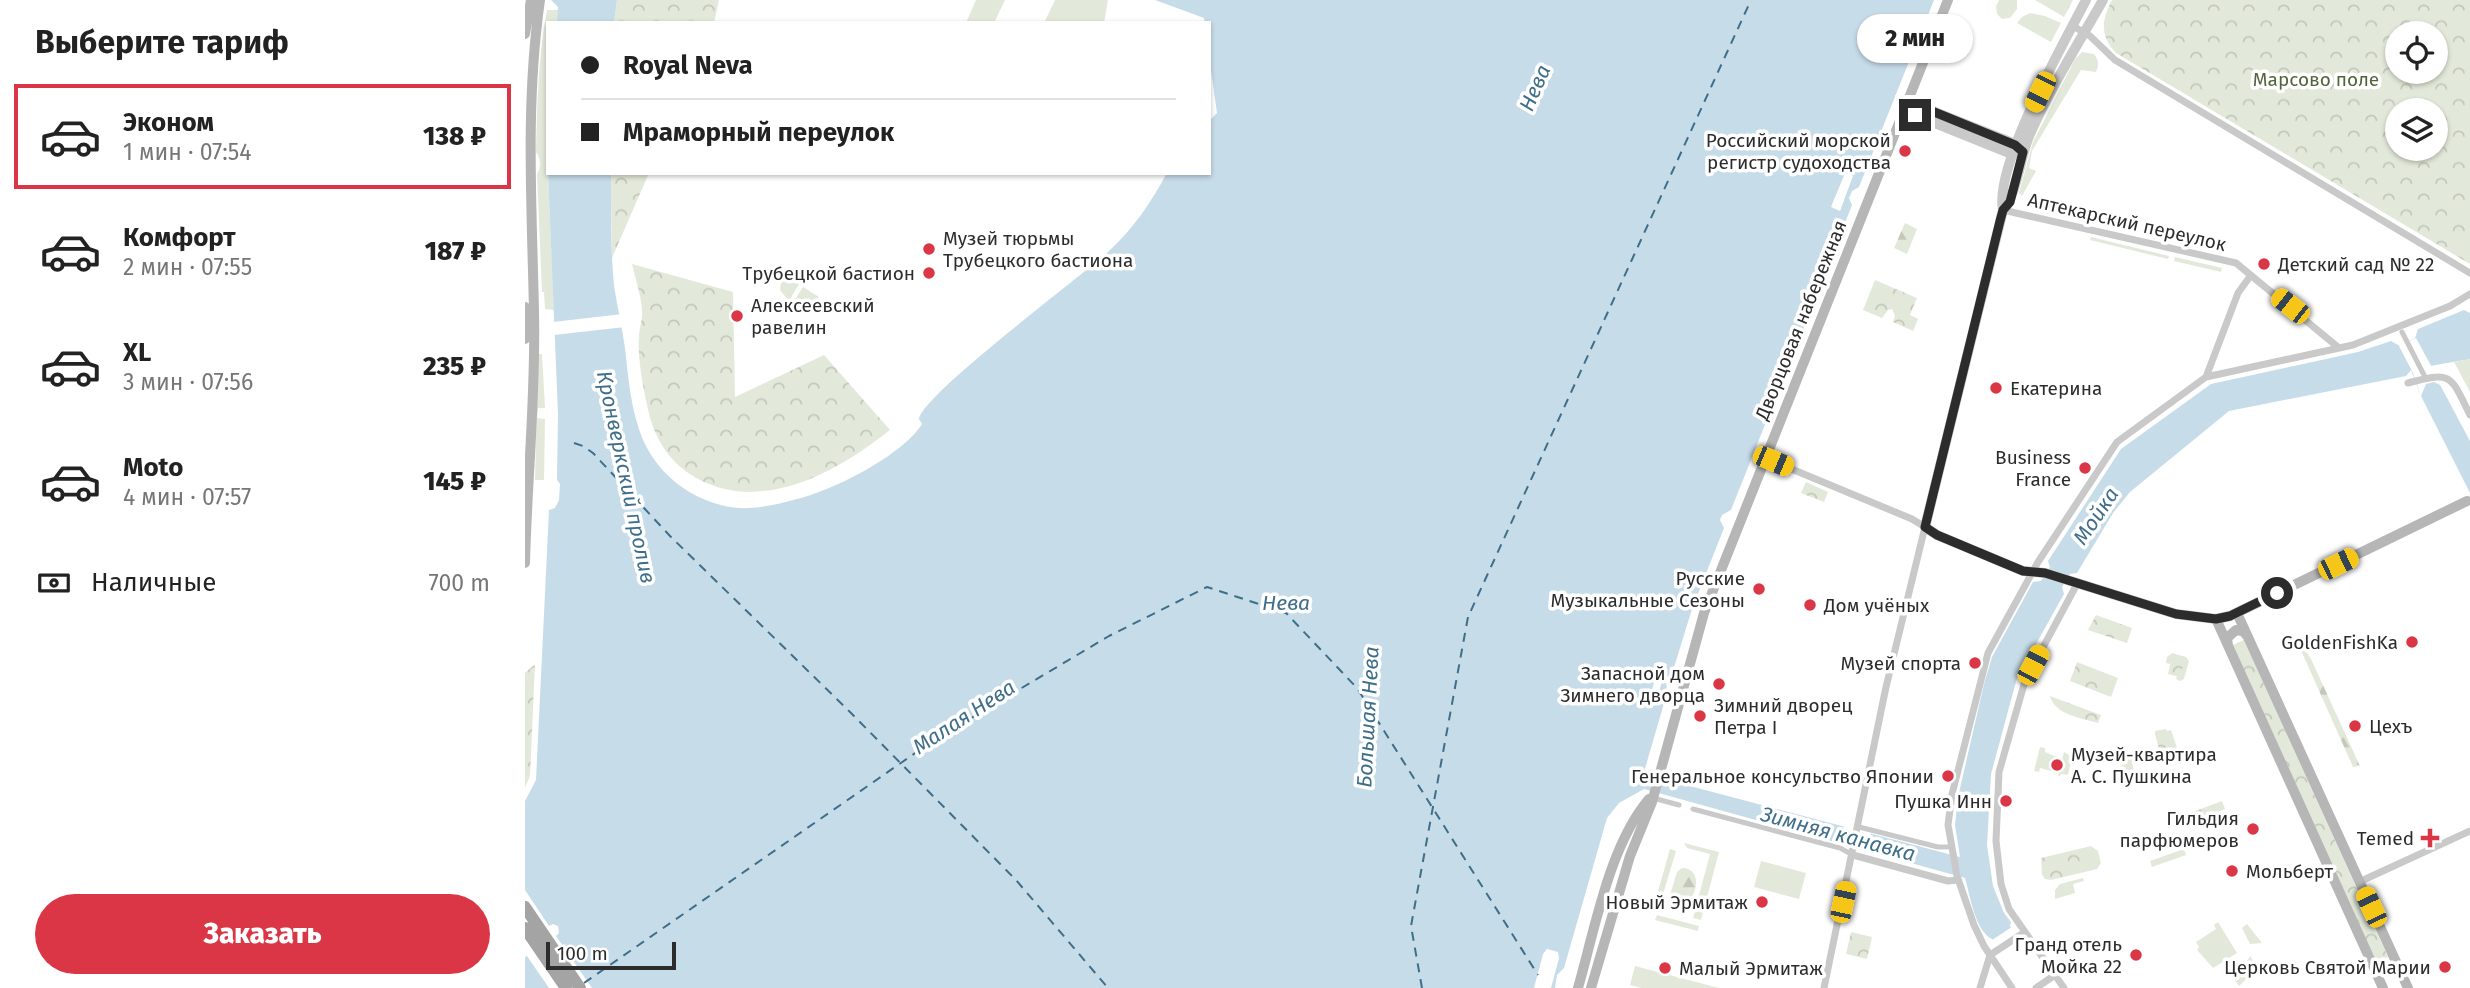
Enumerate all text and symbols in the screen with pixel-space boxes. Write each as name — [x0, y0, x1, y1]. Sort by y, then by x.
callout: 2 мин — [1857, 13, 1973, 62]
map controls — [2385, 21, 2448, 161]
button: locate — [2385, 21, 2448, 84]
text: Выберите тариф — [35, 23, 289, 61]
text: 2 мин — [1885, 24, 1945, 52]
text: Royal Neva — [623, 50, 753, 81]
water label: Нева — [1514, 61, 1556, 115]
park label: Марсово поле — [2253, 68, 2379, 91]
car — [2022, 69, 2059, 115]
button: layers — [2385, 98, 2448, 161]
route end — [1899, 99, 1931, 131]
icon: car — [39, 105, 102, 168]
text: Эконом — [123, 107, 214, 138]
text: Мраморный переулок — [623, 117, 894, 148]
text: 138 ₽ — [423, 121, 486, 152]
place label: Российский морской регистр судоходства — [1706, 129, 1891, 174]
text: 1 мин · 07:54 — [123, 138, 252, 166]
marker: Российский морской регистр судоходства — [1897, 143, 1913, 159]
street label: Аптекарский переулок — [2026, 188, 2228, 256]
street label: Дворцовая набережная — [1750, 217, 1852, 424]
icon: car — [39, 220, 102, 283]
text: Комфорт — [123, 222, 236, 253]
place label: Музей тюрьмы Трубецкого бастиона — [943, 227, 1133, 272]
text: 187 ₽ — [425, 236, 486, 267]
marker: Музей тюрьмы Трубецкого бастиона — [921, 241, 937, 257]
text: 2 мин · 07:55 — [123, 253, 252, 281]
place label: Детский сад № 22 — [2277, 253, 2434, 276]
marker: Детский сад № 22 — [2256, 256, 2272, 272]
place label: Трубецкой бастион — [742, 262, 915, 285]
marker: Трубецкой бастион — [921, 265, 937, 281]
car — [2267, 285, 2314, 327]
place label: Алексеевский равелин — [751, 294, 875, 339]
marker: Алексеевский равелин — [729, 308, 745, 324]
icon: car — [39, 335, 102, 398]
text: XL — [123, 337, 151, 368]
text: 235 ₽ — [423, 351, 486, 382]
text: 3 мин · 07:56 — [123, 368, 253, 396]
water label: Кронверкский пролив — [591, 368, 661, 586]
place label: Екатерина — [2010, 377, 2102, 400]
marker: Екатерина — [1988, 380, 2004, 396]
car — [1750, 443, 1797, 479]
place label: Business France — [1995, 446, 2071, 491]
icon: car — [39, 450, 102, 513]
text: Moto — [123, 452, 183, 483]
marker: Business France — [2077, 460, 2093, 476]
text: 145 ₽ — [423, 466, 486, 497]
water label: Мойка — [2067, 482, 2125, 550]
text: 4 мин · 07:57 — [123, 483, 251, 511]
car — [2315, 545, 2362, 583]
icon: cash — [35, 564, 73, 602]
text: Наличные — [91, 567, 216, 598]
place label: Русские Музыкальные Сезоны — [1550, 567, 1745, 612]
text: 700 m — [429, 569, 490, 597]
route start — [2261, 577, 2293, 609]
marker: Русские Музыкальные Сезоны — [1751, 581, 1767, 597]
water label: Нева — [1262, 590, 1310, 616]
place label: Дом учёных — [1823, 594, 1930, 617]
marker: Дом учёных — [1802, 597, 1818, 613]
place label: GoldenFishKa — [2281, 631, 2398, 654]
marker: GoldenFishKa — [2404, 634, 2420, 650]
car — [2014, 642, 2053, 688]
water label: Большая Нева — [1351, 646, 1385, 788]
place label: Музей спорта — [1841, 652, 1961, 675]
marker: Музей спорта — [1967, 655, 1983, 671]
place label: Запасной дом Зимнего дворца — [1560, 662, 1705, 707]
water label: Малая Нева — [908, 674, 1020, 760]
marker: Запасной дом Зимнего дворца — [1711, 676, 1727, 692]
place label: Зимний дворец Петра I — [1714, 694, 1852, 739]
marker: Зимний дворец Петра I — [1692, 708, 1708, 724]
place label: Цехъ — [2369, 715, 2412, 738]
marker: Цехъ — [2347, 718, 2363, 734]
place label: Музей-квартира А. С. Пушкина — [2071, 743, 2217, 788]
marker: Музей-квартира А. С. Пушкина — [2049, 757, 2065, 773]
place label: Генеральное консульство Японии — [1631, 765, 1934, 788]
marker: Генеральное консульство Японии — [1940, 768, 1956, 784]
place label: Пушка Инн — [1894, 790, 1992, 813]
marker: Пушка Инн — [1998, 793, 2014, 809]
water label: Зимняя канавка — [1757, 801, 1918, 867]
place label: Гильдия парфюмеров — [2120, 807, 2239, 852]
marker: Гильдия парфюмеров — [2245, 821, 2261, 837]
place label: Temed — [2357, 827, 2414, 850]
marker: Temed — [2420, 828, 2440, 848]
place label: Мольберт — [2246, 860, 2334, 883]
marker: Мольберт — [2224, 863, 2240, 879]
car — [1829, 879, 1858, 925]
car — [2353, 884, 2390, 930]
place label: Новый Эрмитаж — [1605, 891, 1748, 914]
button: Заказать — [35, 894, 490, 974]
marker: Новый Эрмитаж — [1754, 894, 1770, 910]
place label: Гранд отель Мойка 22 — [2014, 933, 2122, 978]
scale bar — [546, 939, 675, 971]
text: 100 m — [557, 942, 608, 965]
marker: Гранд отель Мойка 22 — [2128, 947, 2144, 963]
place label: Церковь Святой Марии — [2224, 956, 2431, 979]
place label: Малый Эрмитаж — [1679, 957, 1823, 980]
marker: Церковь Святой Марии — [2437, 959, 2453, 975]
marker: Малый Эрмитаж — [1657, 960, 1673, 976]

